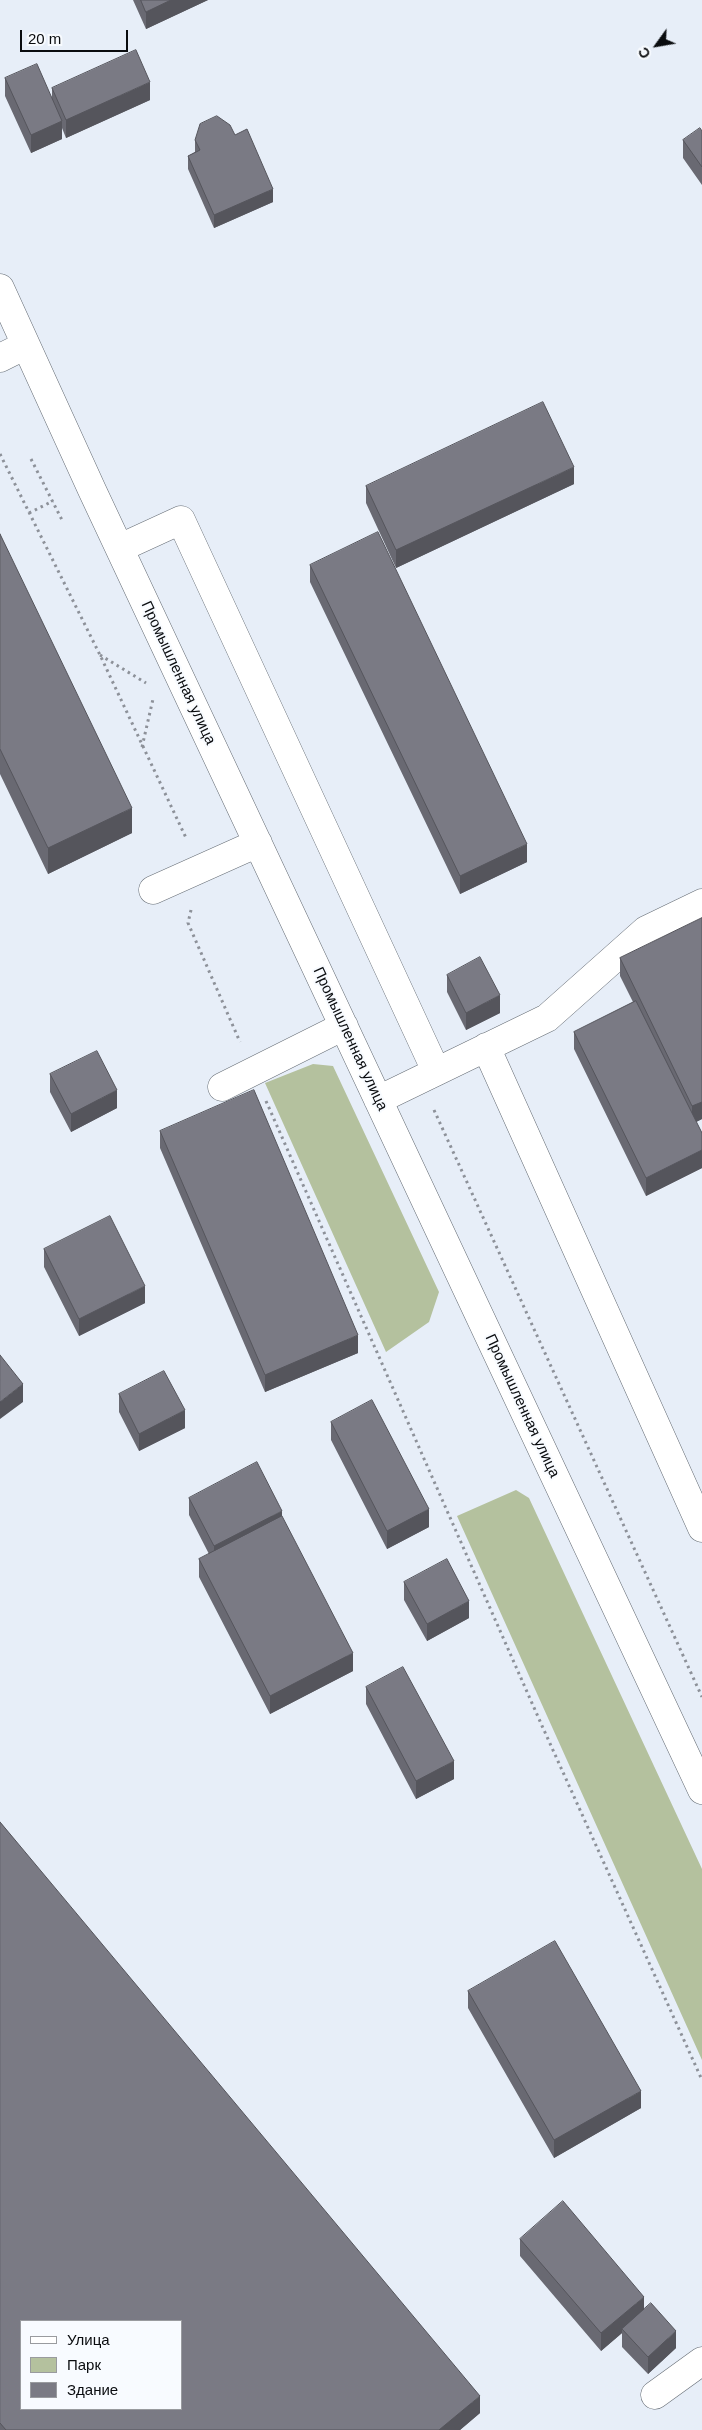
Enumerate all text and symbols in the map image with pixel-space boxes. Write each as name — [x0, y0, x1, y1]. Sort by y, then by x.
scale bar — [22, 20, 130, 52]
north arrow — [632, 20, 682, 70]
text: 20 m — [28, 30, 61, 47]
text: С — [635, 44, 654, 61]
street label: Промышленная улица — [137, 598, 219, 748]
street label: Промышленная улица — [309, 964, 391, 1114]
street label: Промышленная улица — [481, 1331, 563, 1481]
legend — [20, 2320, 182, 2410]
text: Улица — [67, 2331, 110, 2348]
text: Парк — [67, 2356, 101, 2373]
text: Здание — [67, 2381, 118, 2398]

